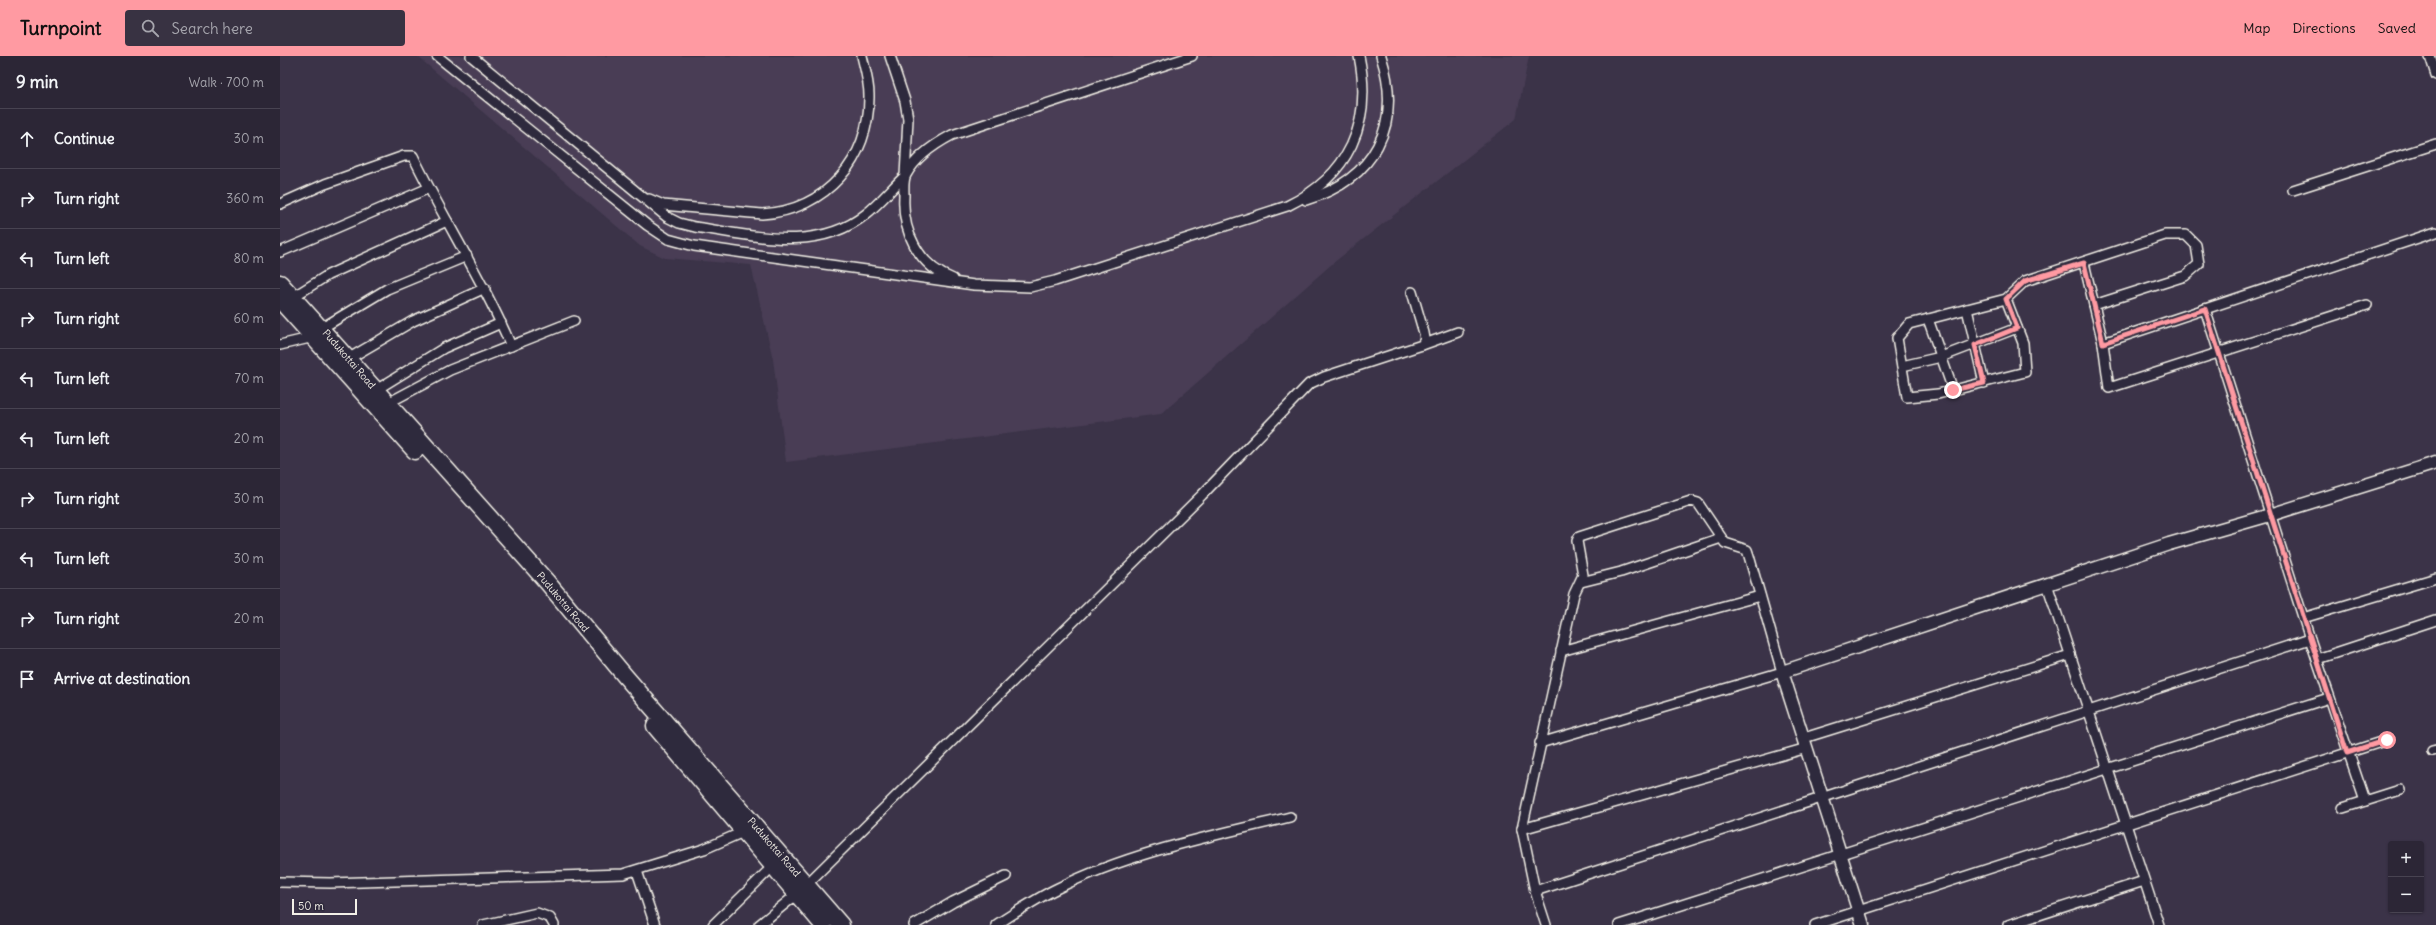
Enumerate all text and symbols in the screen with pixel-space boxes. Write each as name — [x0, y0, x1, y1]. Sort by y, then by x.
search box — [125, 10, 405, 46]
text: Turnpoint — [20, 16, 101, 40]
icon: search — [139, 17, 161, 39]
text: Search here — [171, 19, 253, 38]
text: Map — [2243, 19, 2270, 37]
text: Directions — [2292, 19, 2356, 37]
text: Saved — [2378, 19, 2416, 37]
text: 9 min — [16, 71, 58, 93]
text: Walk · 700 m — [189, 74, 264, 91]
icon: ahead — [16, 128, 38, 150]
text: Continue — [54, 129, 115, 148]
text: 30 m — [234, 130, 264, 147]
icon: right — [16, 188, 38, 210]
text: Turn right — [54, 189, 119, 208]
text: 360 m — [226, 190, 264, 207]
icon: left — [16, 248, 38, 270]
text: Turn left — [54, 249, 109, 268]
text: 80 m — [233, 250, 264, 267]
icon: right — [16, 308, 38, 330]
text: Turn right — [54, 309, 119, 328]
text: 60 m — [233, 310, 264, 327]
street label: Pudukottai Road — [320, 327, 378, 392]
icon: left — [16, 368, 38, 390]
text: Turn left — [54, 369, 109, 388]
text: 70 m — [235, 370, 264, 387]
route end — [1944, 381, 1962, 399]
icon: left — [16, 428, 38, 450]
text: Turn left — [54, 429, 109, 448]
text: 20 m — [234, 430, 264, 447]
icon: right — [16, 488, 38, 510]
text: Turn right — [54, 489, 119, 508]
text: 30 m — [234, 490, 264, 507]
icon: left — [16, 548, 38, 570]
text: Turn left — [54, 549, 109, 568]
text: 30 m — [234, 550, 264, 567]
street label: Pudukottai Road — [534, 569, 592, 635]
icon: right — [16, 608, 38, 630]
text: Turn right — [54, 609, 119, 628]
text: 20 m — [234, 610, 264, 627]
icon: arrive — [16, 668, 38, 690]
text: Arrive at destination — [54, 669, 190, 688]
route start — [2378, 731, 2396, 749]
street label: Pudukottai Road — [745, 815, 803, 880]
map controls — [2388, 841, 2424, 913]
button: + — [2388, 841, 2424, 877]
button: − — [2388, 877, 2424, 913]
scale bar — [292, 897, 357, 916]
text: 50 m — [298, 899, 324, 913]

